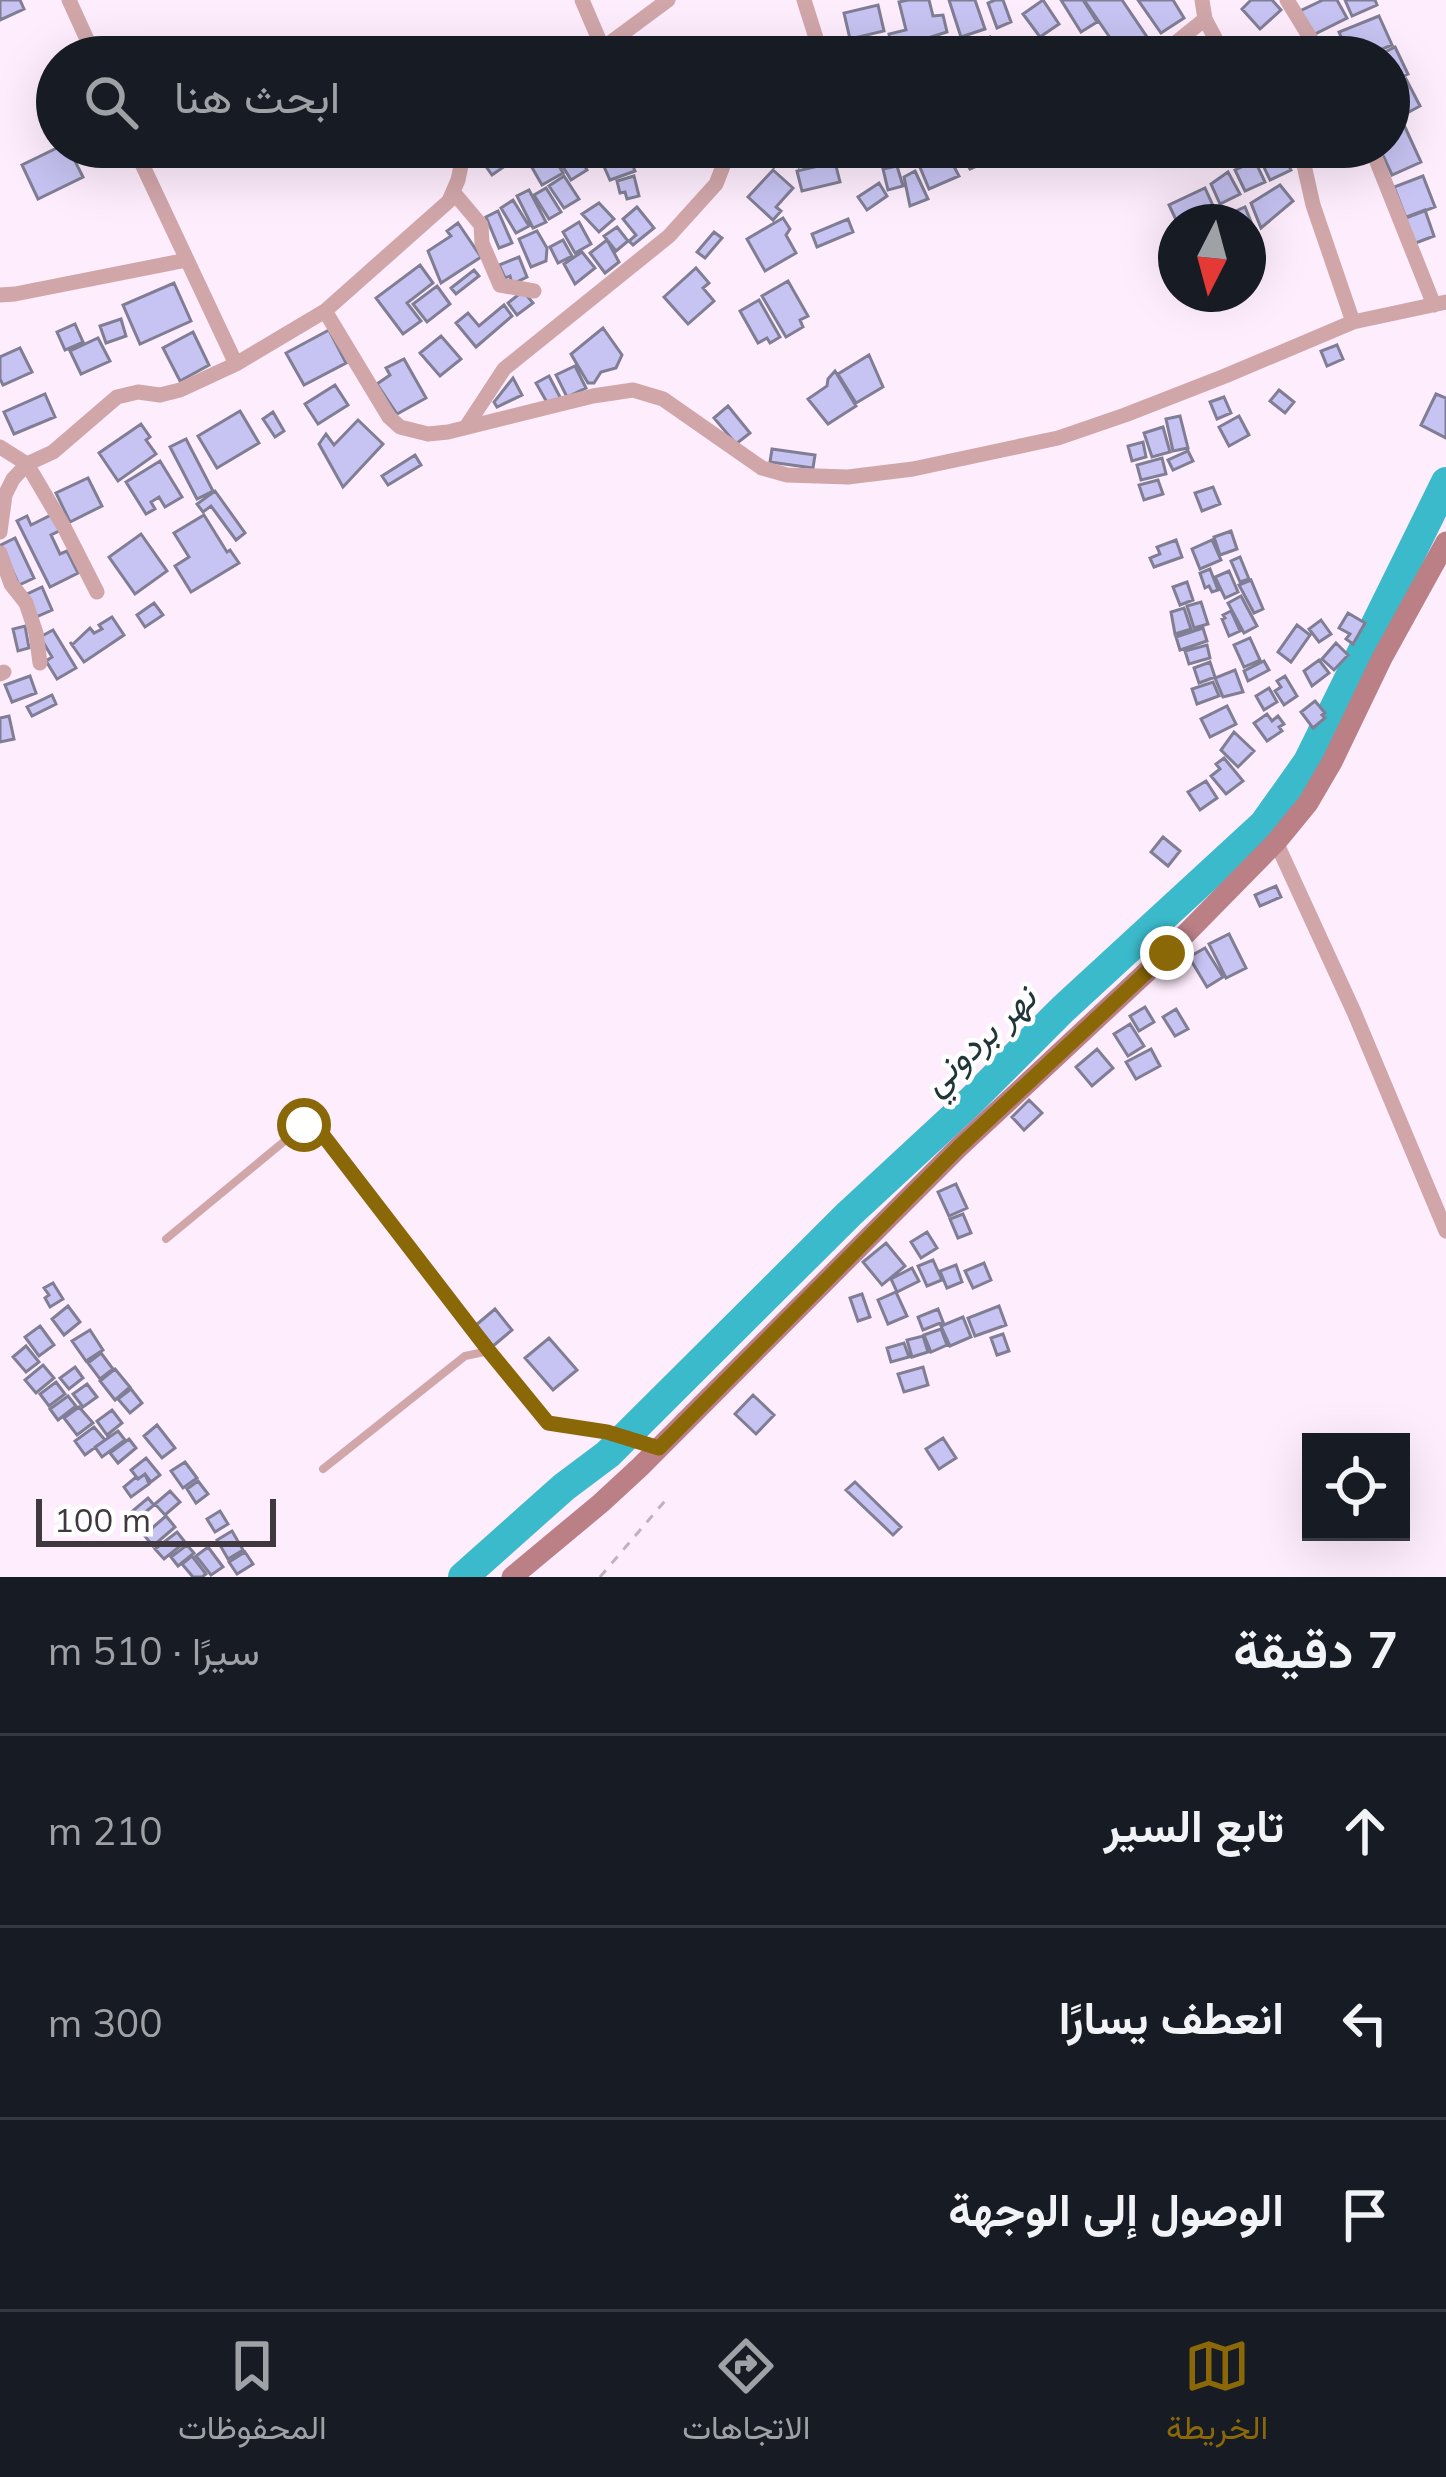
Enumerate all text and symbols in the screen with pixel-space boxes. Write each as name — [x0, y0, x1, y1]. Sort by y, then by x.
search box — [36, 36, 1410, 168]
text: ابحث هنا — [174, 68, 340, 124]
icon: search — [78, 69, 144, 135]
north arrow — [1158, 204, 1266, 312]
route end — [1140, 926, 1194, 980]
water label: نهر بردوني — [911, 974, 1051, 1109]
route start — [277, 1098, 331, 1152]
map controls — [1302, 1433, 1410, 1541]
button: locate — [1302, 1433, 1410, 1541]
scale bar — [36, 1493, 276, 1546]
text: 100 m — [54, 1499, 151, 1540]
text: 7 دقيقة — [1233, 1617, 1398, 1681]
text: سيرًا · 510 m — [48, 1626, 260, 1675]
text: تابع السير — [1104, 1797, 1284, 1853]
icon: ahead — [1332, 1798, 1398, 1864]
text: 210 m — [48, 1806, 163, 1855]
text: انعطف يسارًا — [1059, 1989, 1284, 2045]
icon: left — [1332, 1990, 1398, 2056]
text: 300 m — [48, 1998, 163, 2047]
text: الوصول إلى الوجهة — [948, 2181, 1284, 2237]
icon: arrive — [1332, 2182, 1398, 2248]
tab: المحفوظات — [178, 2333, 327, 2457]
tab: الاتجاهات — [682, 2333, 810, 2457]
tab: الخريطة — [1166, 2333, 1268, 2457]

